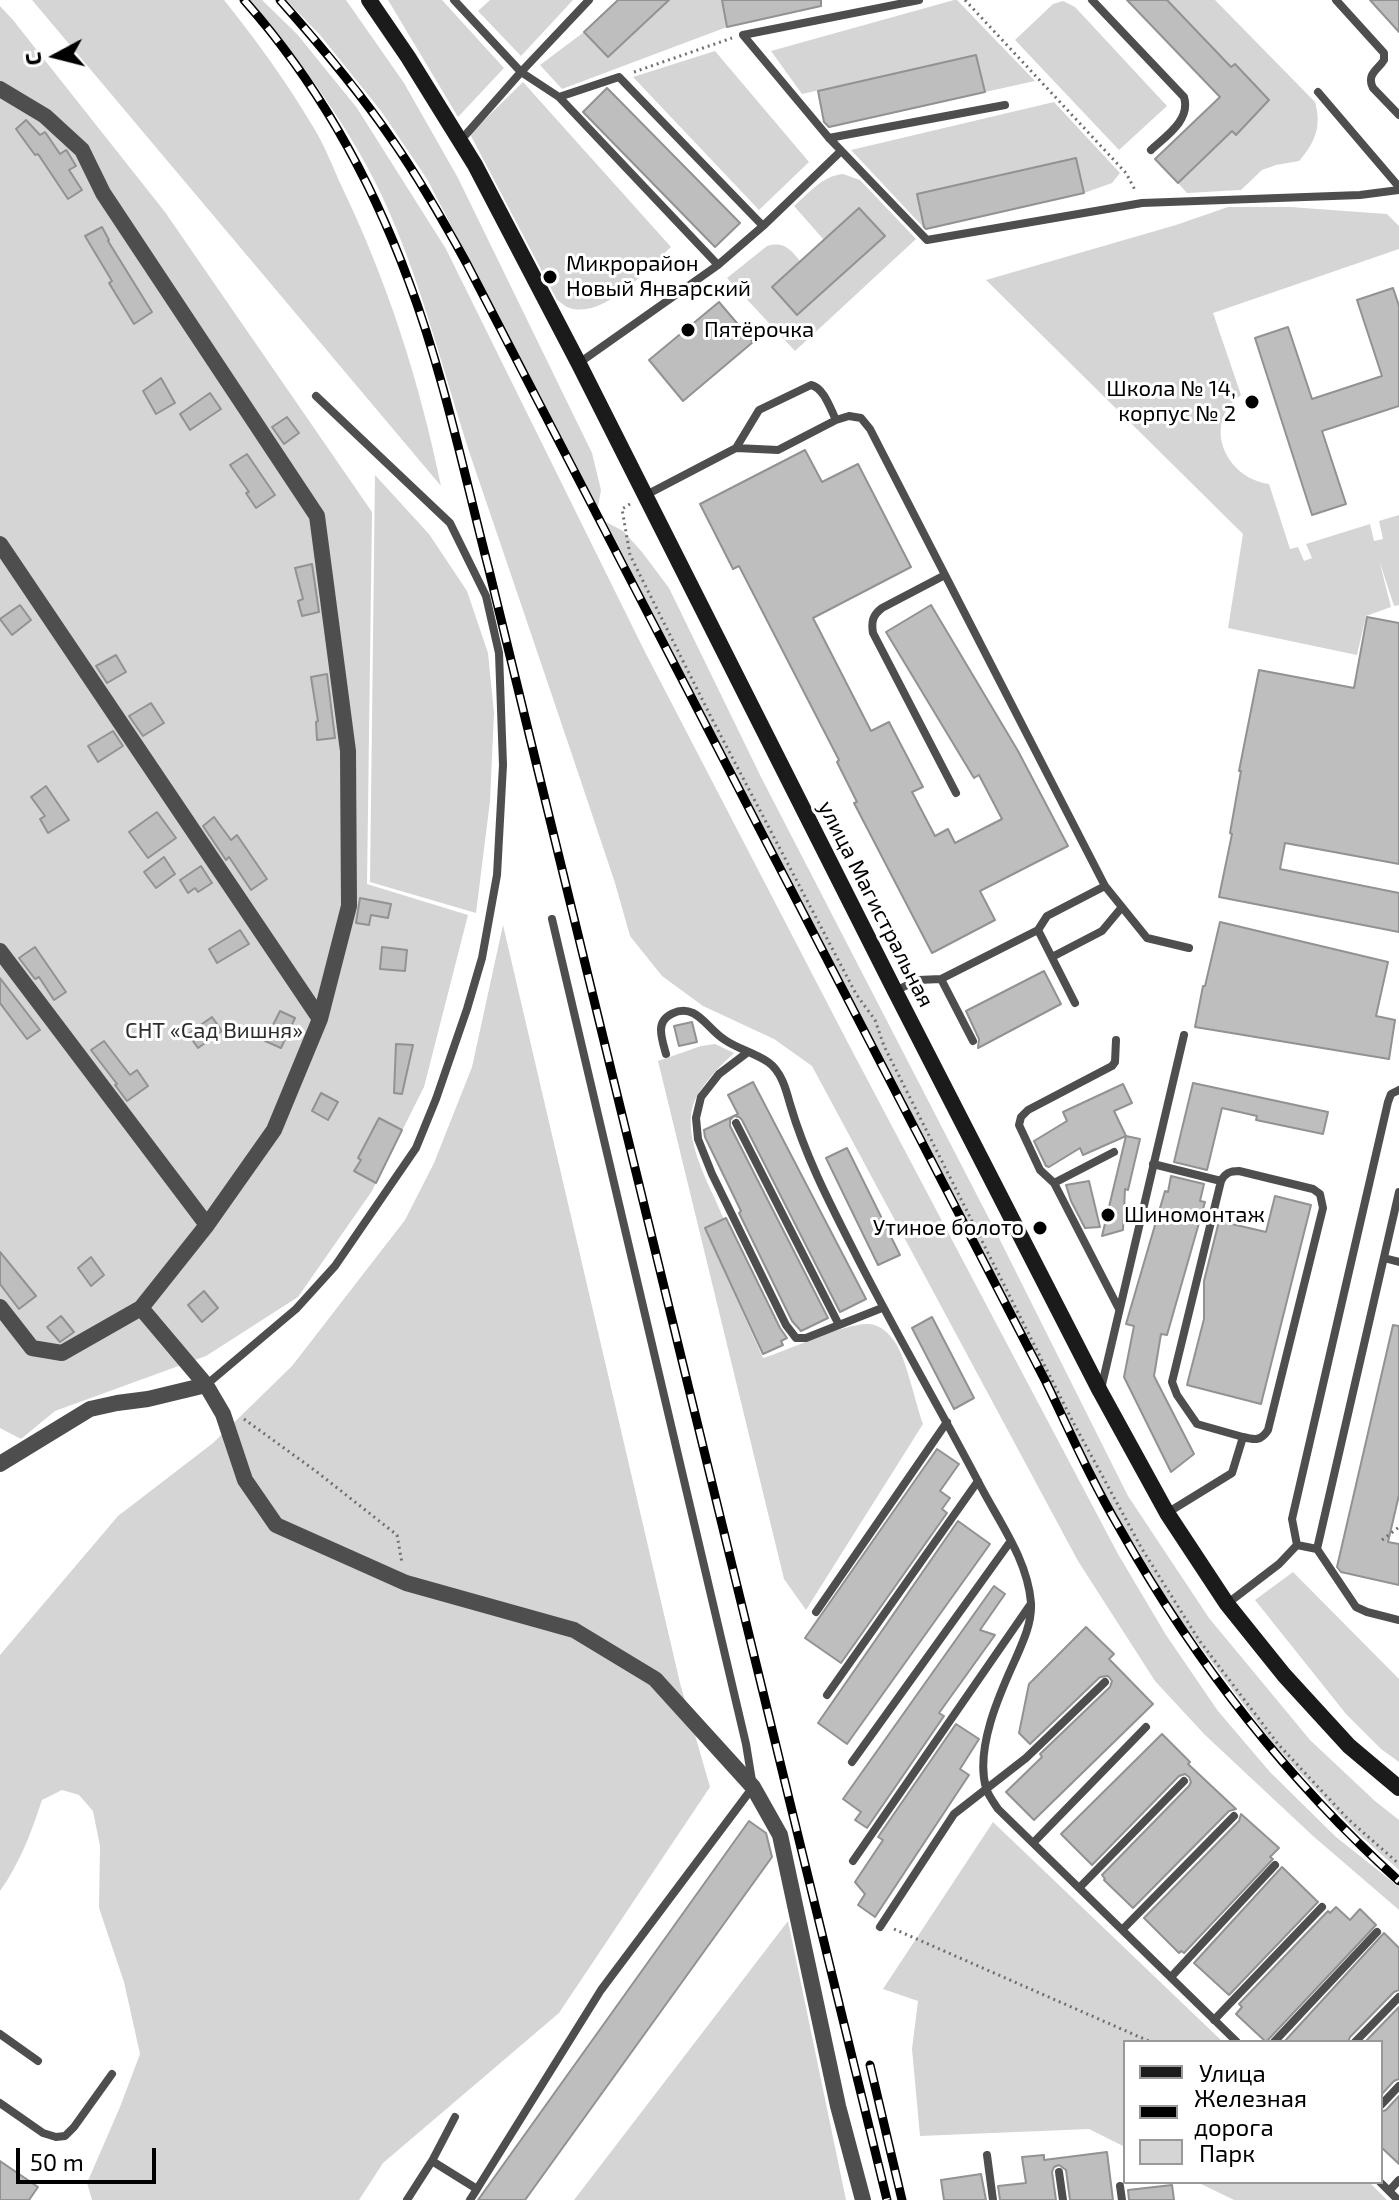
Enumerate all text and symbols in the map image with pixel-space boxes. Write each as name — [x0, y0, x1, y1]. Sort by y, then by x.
north arrow — [16, 16, 96, 96]
text: С — [18, 51, 46, 67]
place label: Микрорайон Новый Январский — [566, 251, 751, 302]
marker: Микрорайон Новый Январский — [541, 268, 559, 286]
place label: Пятёрочка — [704, 317, 814, 343]
marker: Пятёрочка — [679, 321, 697, 339]
place label: Школа № 14, корпус № 2 — [1106, 376, 1236, 428]
marker: Школа № 14, корпус № 2 — [1243, 393, 1261, 411]
street label: улица Магистральная — [812, 796, 940, 1012]
park label: СНТ «Сад Вишня» — [125, 1018, 303, 1044]
place label: Шиномонтаж — [1124, 1202, 1265, 1228]
marker: Шиномонтаж — [1099, 1206, 1117, 1224]
place label: Утиное болото — [873, 1215, 1024, 1241]
marker: Утиное болото — [1031, 1219, 1049, 1237]
legend — [1123, 2040, 1383, 2184]
text: Улица — [1199, 2058, 1266, 2087]
text: Железная дорога — [1194, 2083, 1307, 2141]
scale bar — [20, 2132, 160, 2182]
text: Парк — [1199, 2138, 1255, 2167]
text: 50 m — [30, 2147, 84, 2176]

